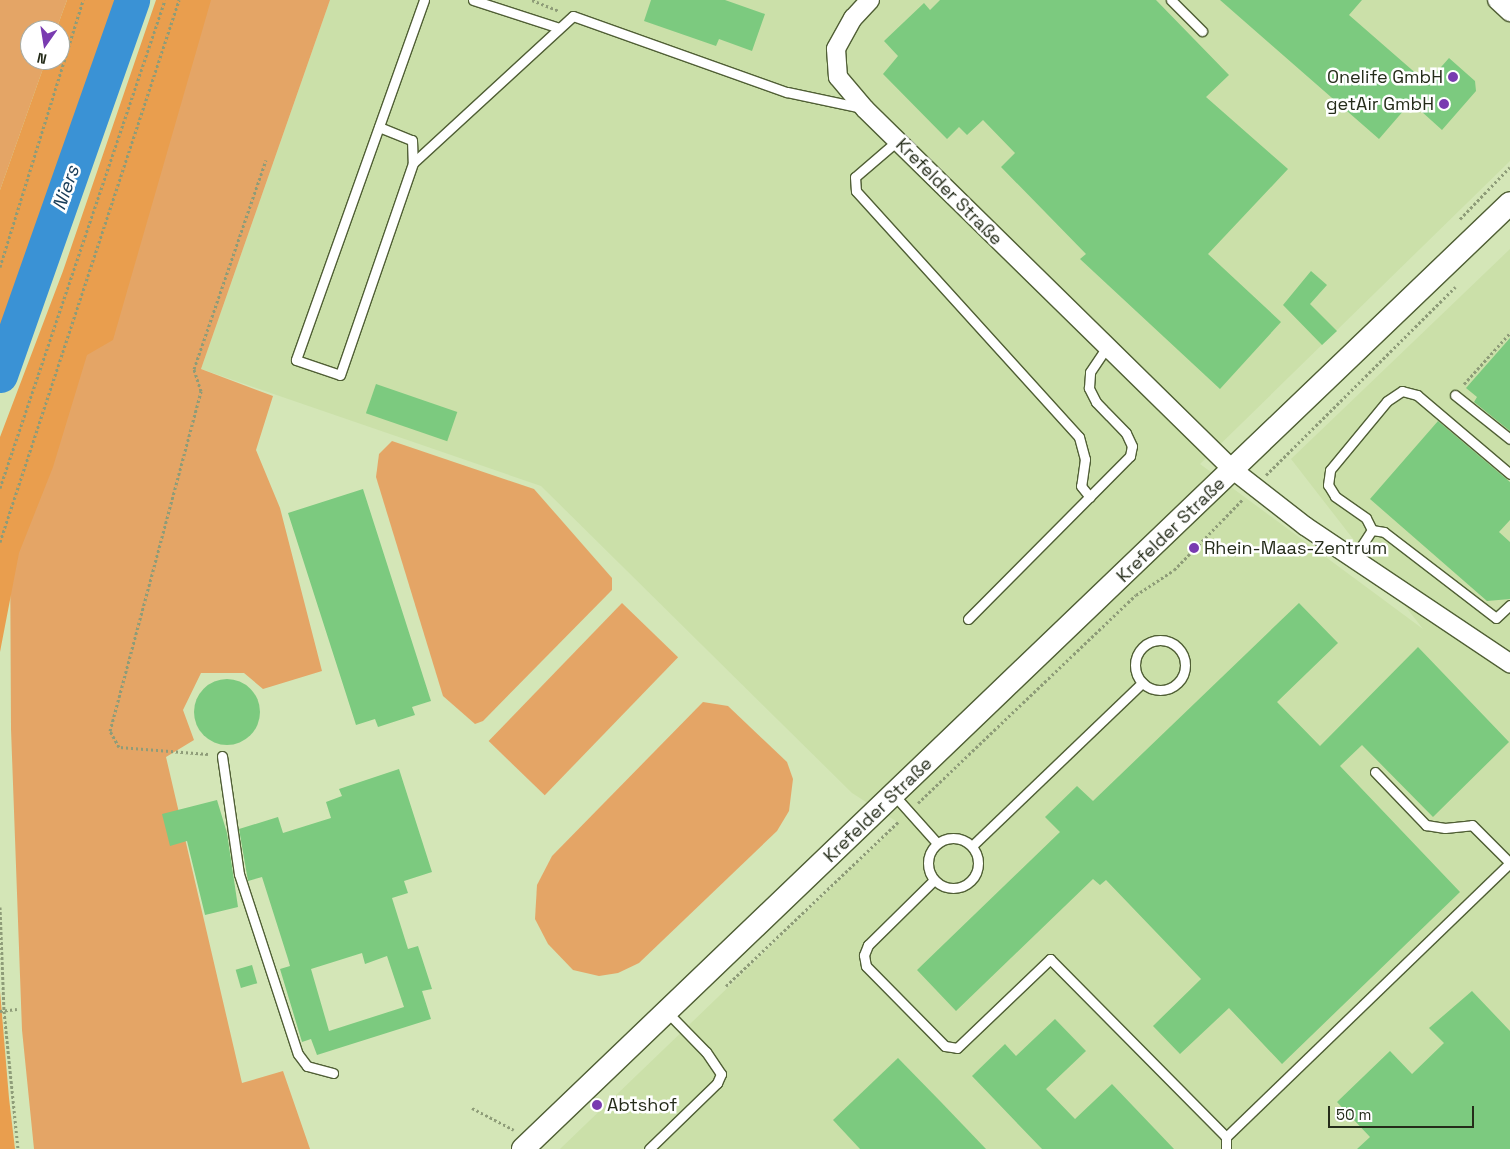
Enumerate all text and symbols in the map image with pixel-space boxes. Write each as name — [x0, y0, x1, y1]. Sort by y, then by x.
north arrow — [20, 20, 70, 70]
text: N — [35, 49, 48, 68]
place label: Onelife GmbH — [1327, 66, 1443, 88]
marker: Onelife GmbH — [1447, 71, 1459, 83]
place label: getAir GmbH — [1326, 93, 1434, 115]
marker: getAir GmbH — [1438, 98, 1450, 110]
street label: Krefelder Straße — [891, 134, 1007, 250]
water label: Niers — [48, 163, 84, 213]
street label: Krefelder Straße — [1112, 473, 1230, 587]
place label: Rhein-Maas-Zentrum — [1204, 537, 1387, 559]
marker: Rhein-Maas-Zentrum — [1188, 542, 1200, 554]
street label: Krefelder Straße — [819, 753, 937, 867]
place label: Abtshof — [607, 1094, 677, 1116]
scale bar — [1330, 1096, 1476, 1128]
marker: Abtshof — [591, 1099, 603, 1111]
text: 50 m — [1336, 1105, 1371, 1124]

